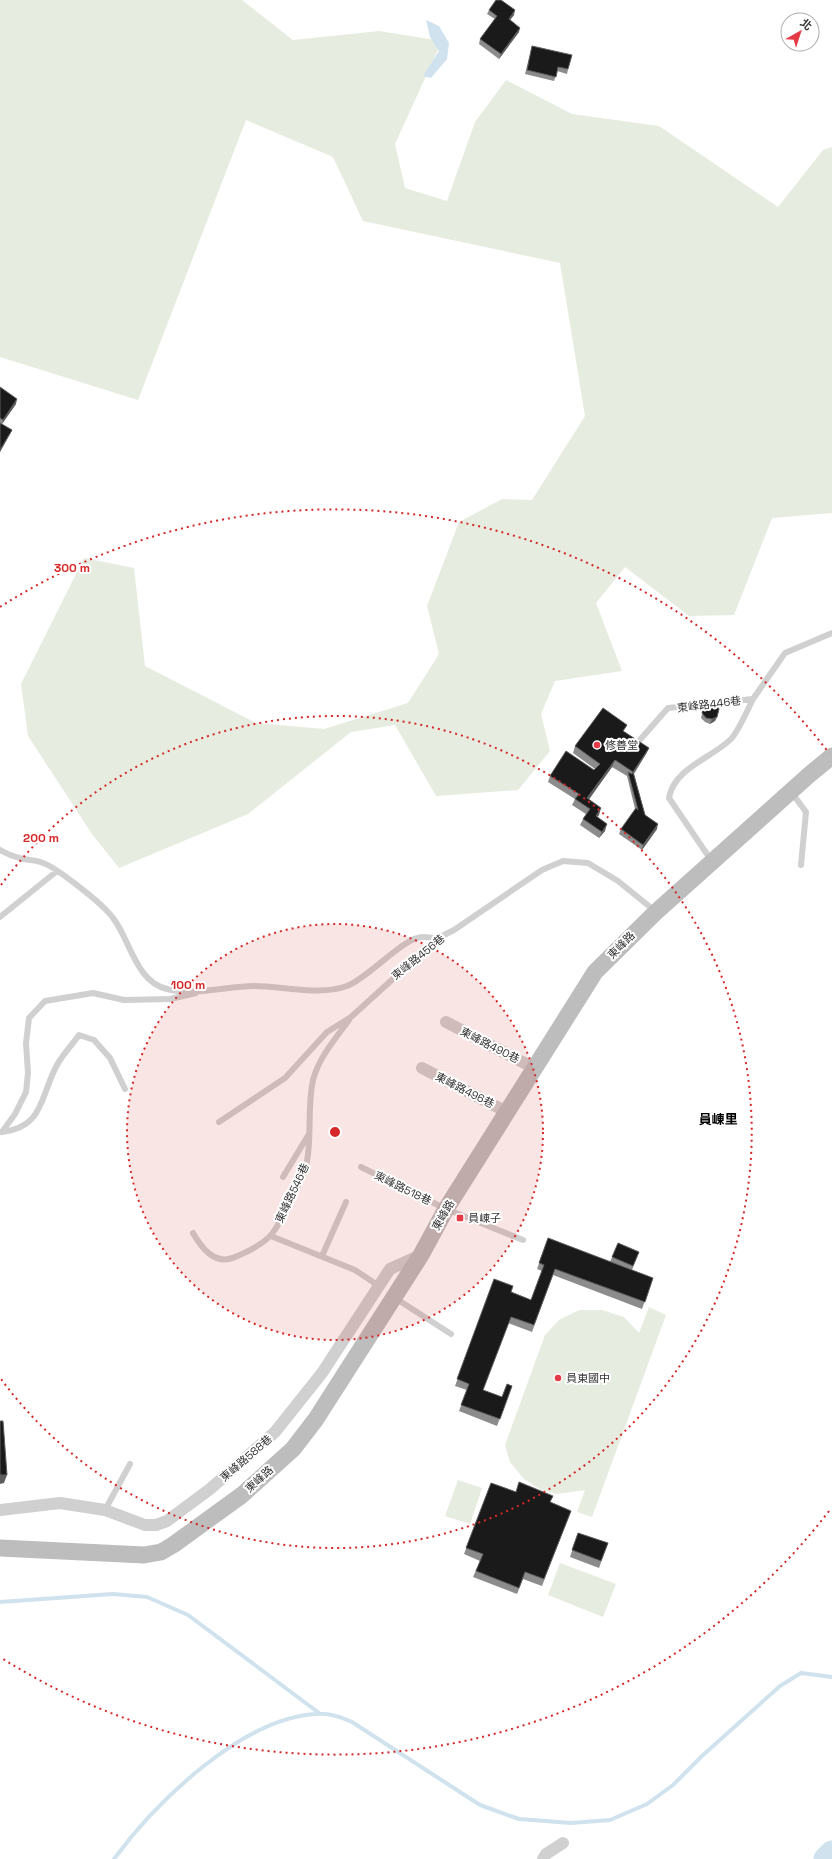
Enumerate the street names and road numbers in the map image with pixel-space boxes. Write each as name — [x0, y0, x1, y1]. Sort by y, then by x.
street label: 東峰路446巷 — [676, 693, 742, 715]
street label: 東峰路 — [604, 928, 638, 962]
street label: 東峰路456巷 — [389, 931, 447, 983]
street label: 東峰路490巷 — [458, 1024, 522, 1066]
street label: 東峰路496巷 — [433, 1069, 497, 1111]
street label: 東峰路546巷 — [272, 1161, 312, 1225]
street label: 東峰路518巷 — [372, 1168, 434, 1208]
street label: 東峰路 — [429, 1197, 457, 1233]
street label: 東峰路588巷 — [217, 1432, 275, 1484]
street label: 東峰路 — [242, 1463, 276, 1495]

